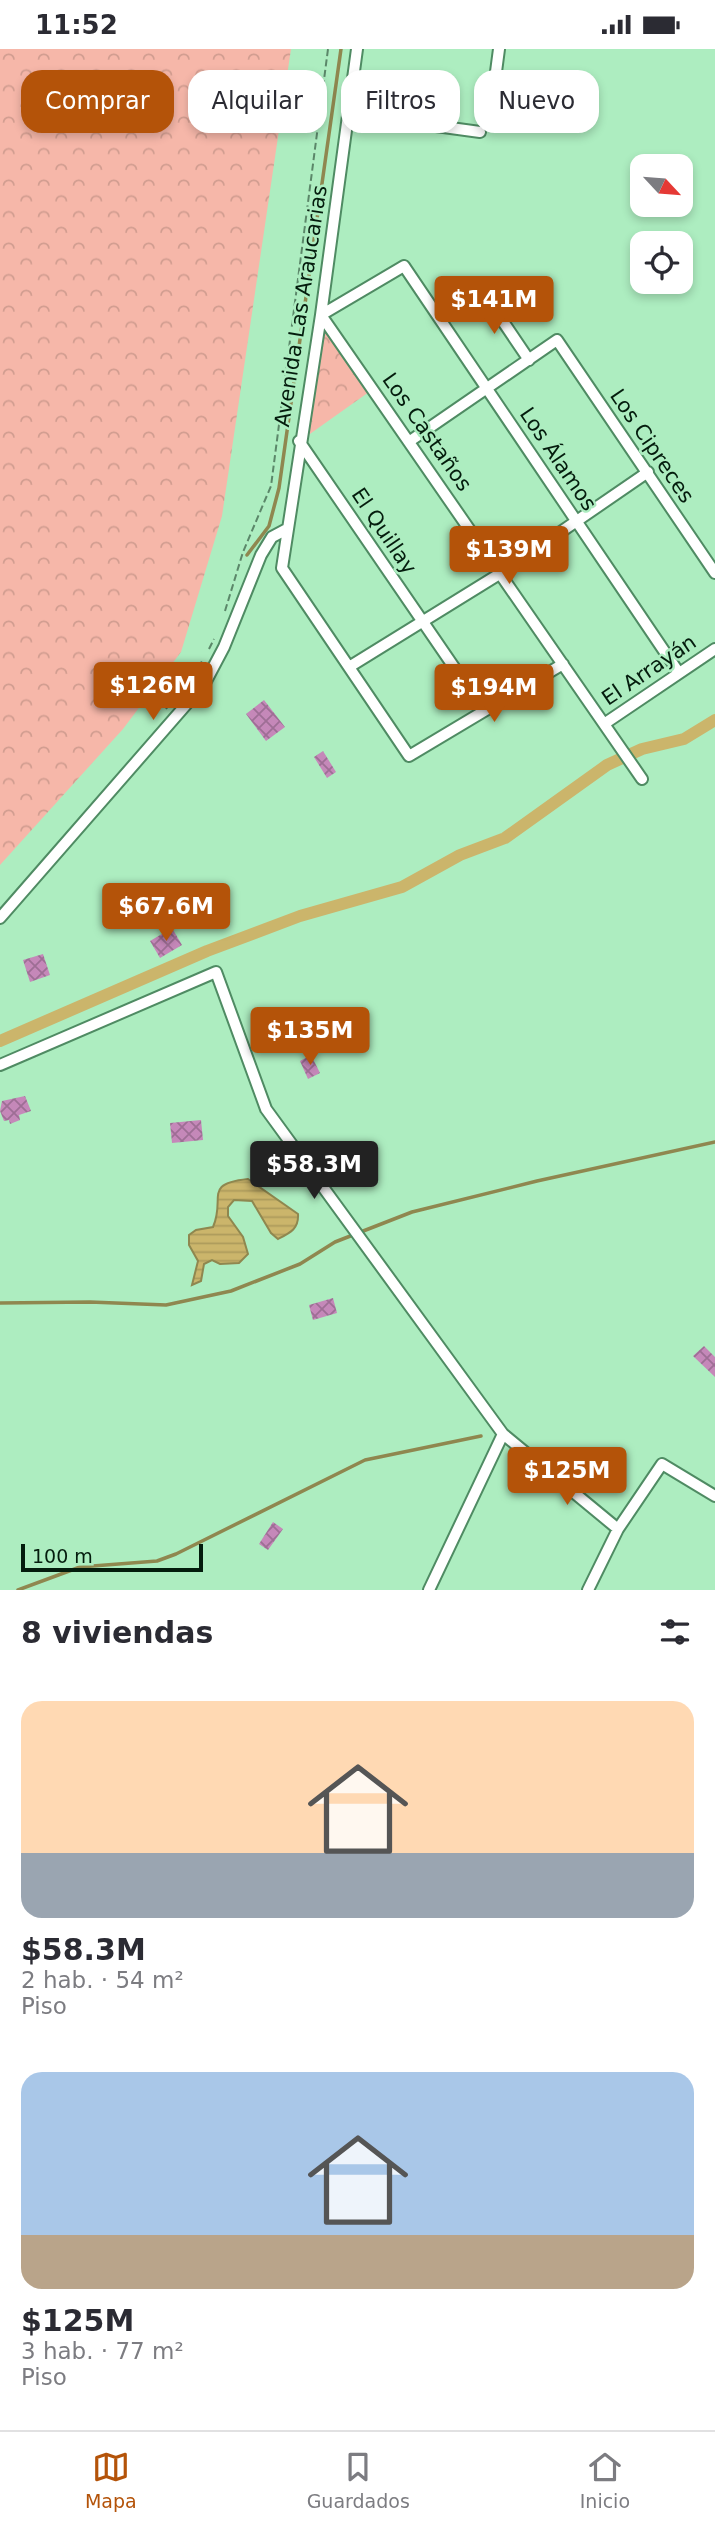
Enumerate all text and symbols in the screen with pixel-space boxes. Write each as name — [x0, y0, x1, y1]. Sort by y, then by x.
text: 11:52 — [35, 10, 118, 40]
chip: Comprar — [21, 70, 174, 133]
chip: Alquilar — [188, 70, 327, 133]
chip: Filtros — [341, 70, 460, 133]
chip: Nuevo — [474, 70, 599, 133]
north arrow — [630, 154, 693, 217]
map controls — [630, 154, 693, 294]
street label: Avenida Las Araucarias — [270, 183, 332, 429]
button: locate — [630, 231, 693, 294]
pin: $141M — [445, 277, 543, 336]
text: $141M — [451, 286, 537, 312]
street label: Los Castaños — [377, 368, 477, 496]
street label: Los Cipreces — [605, 385, 699, 507]
street label: Los Álamos — [515, 402, 602, 515]
street label: El Quillay — [347, 483, 421, 579]
pin: $139M — [460, 526, 558, 586]
text: $139M — [466, 536, 552, 562]
street label: El Arrayán — [597, 630, 701, 710]
pin: $126M — [104, 663, 202, 722]
pin: $194M — [445, 665, 543, 724]
text: $126M — [110, 672, 196, 698]
text: $194M — [451, 674, 537, 700]
pin: $67.6M — [109, 883, 223, 943]
text: $67.6M — [118, 893, 214, 919]
pin: $135M — [261, 1007, 359, 1067]
text: $135M — [267, 1017, 353, 1043]
pin: $58.3M — [257, 1141, 371, 1201]
text: $58.3M — [266, 1151, 362, 1177]
pin: $125M — [518, 1447, 616, 1507]
text: $125M — [524, 1457, 610, 1483]
scale bar — [21, 1541, 203, 1573]
text: 100 m — [32, 1545, 93, 1567]
icon: filters — [656, 1613, 694, 1651]
text: 8 viviendas — [21, 1615, 213, 1650]
icon: home — [295, 1746, 421, 1872]
text: $58.3M — [21, 1932, 146, 1967]
text: 2 hab. · 54 m² — [21, 1967, 184, 1993]
text: Piso — [21, 1993, 67, 2019]
icon: home — [295, 2117, 421, 2243]
text: $125M — [21, 2303, 134, 2338]
text: 3 hab. · 77 m² — [21, 2338, 184, 2364]
text: Piso — [21, 2364, 67, 2390]
tab: Mapa — [85, 2448, 137, 2512]
tab: Guardados — [307, 2448, 410, 2512]
tab: Inicio — [580, 2448, 630, 2512]

